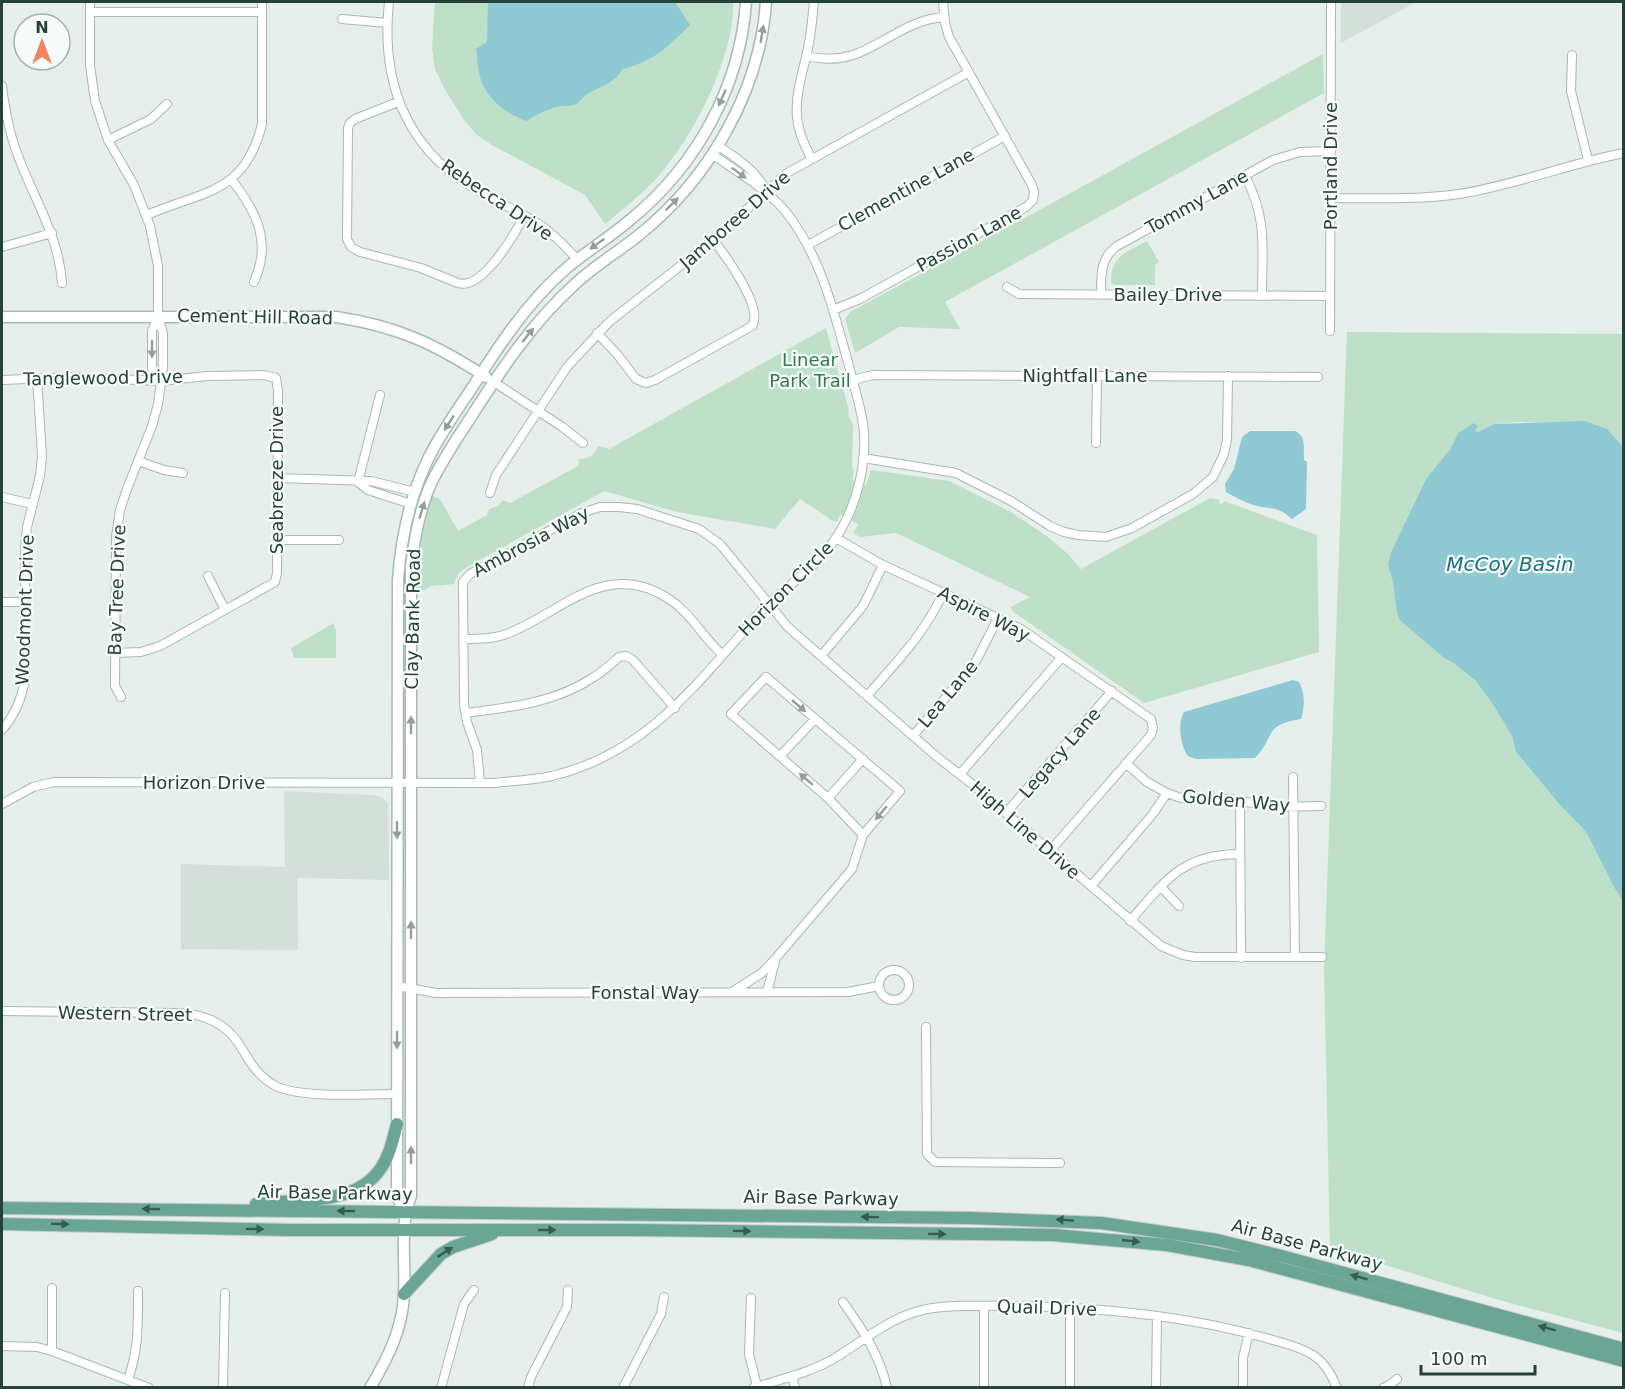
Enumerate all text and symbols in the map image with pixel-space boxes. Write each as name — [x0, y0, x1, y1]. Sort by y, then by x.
north arrow — [12, 12, 72, 72]
text: N — [35, 18, 49, 37]
one-way arrow — [758, 25, 767, 44]
one-way arrow — [717, 90, 727, 108]
street label: Portland Drive — [1320, 102, 1341, 230]
street label: Clementine Lane — [834, 143, 978, 236]
street label: Rebecca Drive — [438, 155, 557, 245]
street label: Tommy Lane — [1141, 165, 1252, 239]
street label: Jamboree Drive — [675, 166, 794, 274]
one-way arrow — [730, 167, 746, 179]
one-way arrow — [665, 197, 679, 212]
street label: Passion Lane — [913, 201, 1025, 276]
one-way arrow — [590, 238, 605, 250]
street label: Bailey Drive — [1114, 284, 1222, 305]
street label: Cement Hill Road — [177, 305, 333, 328]
one-way arrow — [521, 328, 534, 343]
one-way arrow — [147, 339, 157, 358]
park label: Linear Park Trail — [769, 349, 851, 391]
street label: Nightfall Lane — [1023, 365, 1148, 386]
street label: Tanglewood Drive — [22, 366, 183, 389]
street label: Seabreeze Drive — [266, 406, 287, 554]
one-way arrow — [444, 415, 455, 431]
one-way arrow — [418, 501, 427, 519]
street label: Ambrosia Way — [469, 502, 593, 581]
street label: Bay Tree Drive — [104, 524, 129, 656]
street label: Woodmont Drive — [11, 534, 38, 686]
street label: Horizon Circle — [734, 537, 837, 640]
street label: Clay Bank Road — [401, 548, 424, 690]
water label: McCoy Basin — [1446, 552, 1574, 576]
street label: Aspire Way — [935, 581, 1034, 646]
street label: Lea Lane — [914, 656, 982, 731]
one-way arrow — [791, 699, 806, 712]
street label: Legacy Lane — [1015, 703, 1105, 802]
one-way arrow — [406, 715, 416, 734]
street label: Horizon Drive — [143, 772, 265, 793]
one-way arrow — [799, 773, 814, 786]
street label: High Line Drive — [966, 776, 1084, 883]
street label: Golden Way — [1181, 785, 1291, 816]
one-way arrow — [875, 805, 888, 820]
one-way arrow — [393, 821, 402, 840]
one-way arrow — [406, 921, 416, 940]
street label: Fonstal Way — [591, 982, 700, 1003]
street label: Western Street — [58, 1002, 192, 1025]
one-way arrow — [392, 1031, 402, 1050]
one-way arrow — [406, 1145, 416, 1164]
street label: Air Base Parkway — [257, 1181, 413, 1204]
street label: Air Base Parkway — [743, 1186, 899, 1209]
one-way arrow — [142, 1204, 161, 1214]
one-way arrow — [337, 1206, 356, 1216]
one-way arrow — [860, 1212, 879, 1222]
street label: Air Base Parkway — [1229, 1214, 1385, 1275]
one-way arrow — [1055, 1216, 1074, 1225]
one-way arrow — [50, 1220, 69, 1229]
one-way arrow — [245, 1224, 264, 1234]
one-way arrow — [537, 1225, 556, 1235]
one-way arrow — [732, 1226, 751, 1236]
one-way arrow — [927, 1229, 946, 1238]
one-way arrow — [1122, 1236, 1141, 1246]
one-way arrow — [437, 1247, 453, 1258]
one-way arrow — [1350, 1272, 1368, 1281]
street label: Quail Drive — [997, 1295, 1098, 1320]
one-way arrow — [1538, 1323, 1556, 1332]
scale bar — [1421, 1338, 1535, 1376]
text: 100 m — [1430, 1348, 1488, 1369]

